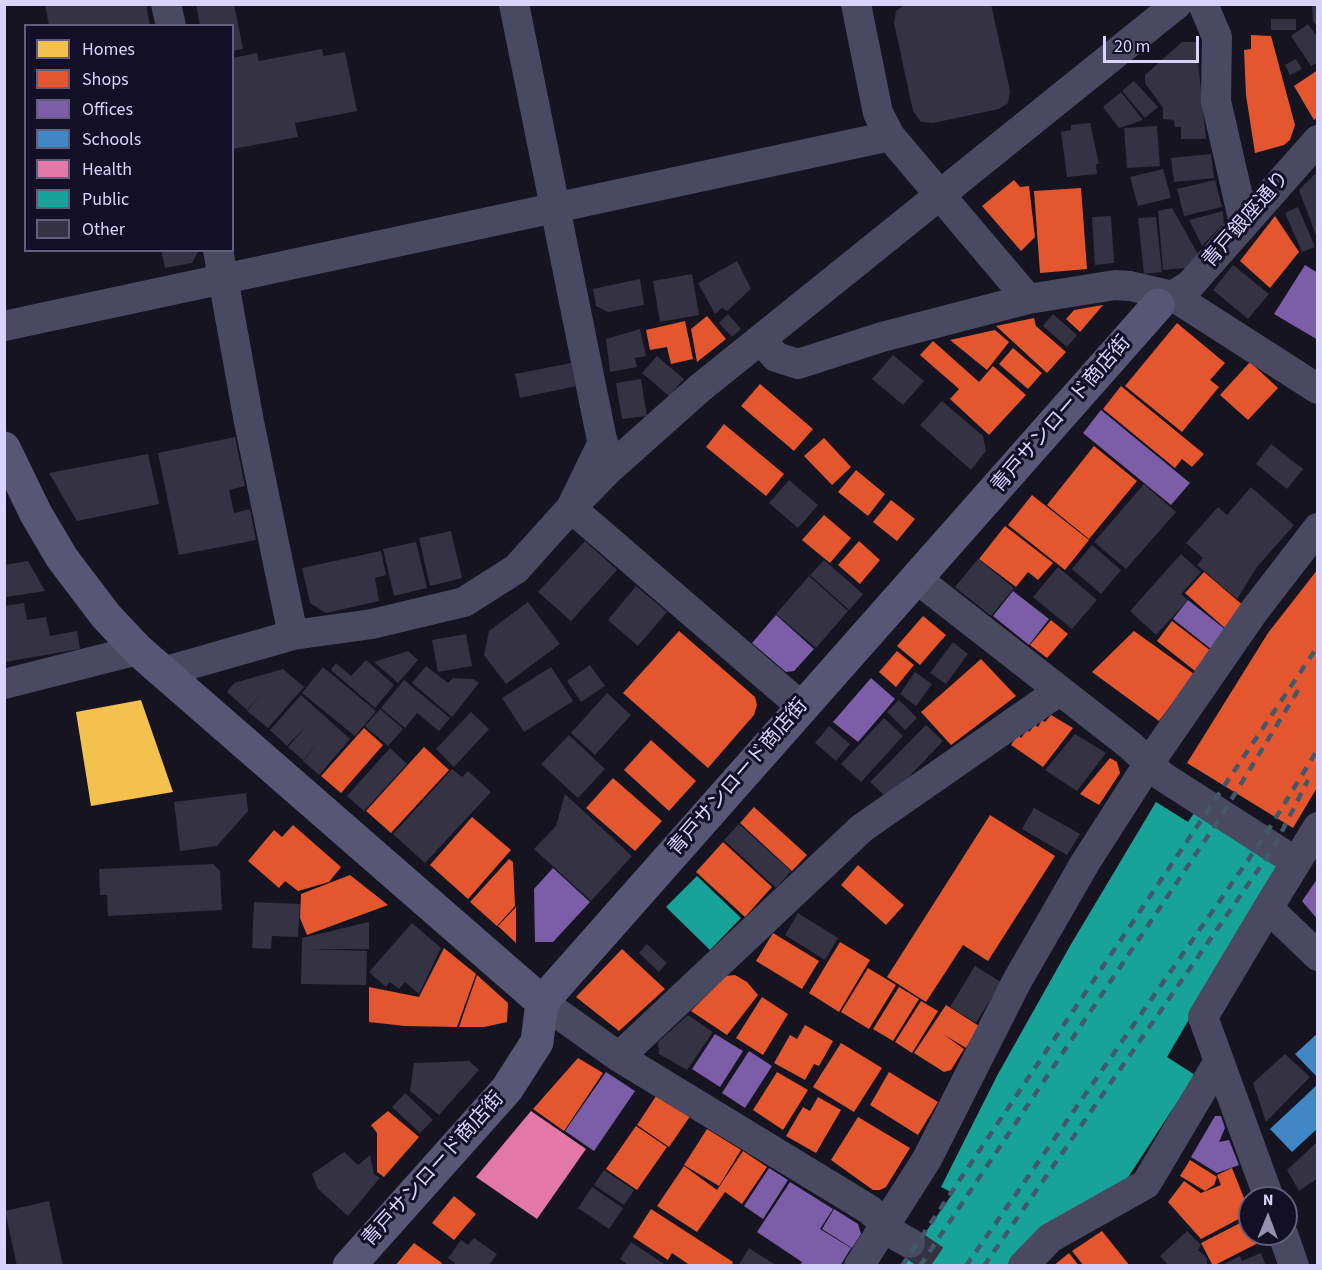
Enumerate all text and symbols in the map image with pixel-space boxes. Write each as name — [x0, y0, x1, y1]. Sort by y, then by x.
legend — [24, 24, 234, 252]
scale bar — [1106, 24, 1202, 62]
text: 20 m — [1114, 34, 1150, 59]
text: Homes — [82, 37, 135, 62]
text: Shops — [82, 67, 129, 92]
text: Offices — [82, 97, 133, 122]
text: Schools — [82, 127, 141, 152]
text: Health — [82, 157, 132, 182]
street label: 青戸銀座通り — [1199, 167, 1295, 273]
text: Public — [82, 187, 129, 212]
text: Other — [82, 217, 125, 242]
street label: 青戸サンロード商店街 — [987, 332, 1137, 498]
street label: 青戸サンロード商店街 — [664, 695, 814, 861]
street label: 青戸サンロード商店街 — [358, 1088, 510, 1252]
north arrow — [1238, 1186, 1298, 1246]
text: N — [1263, 1189, 1274, 1211]

